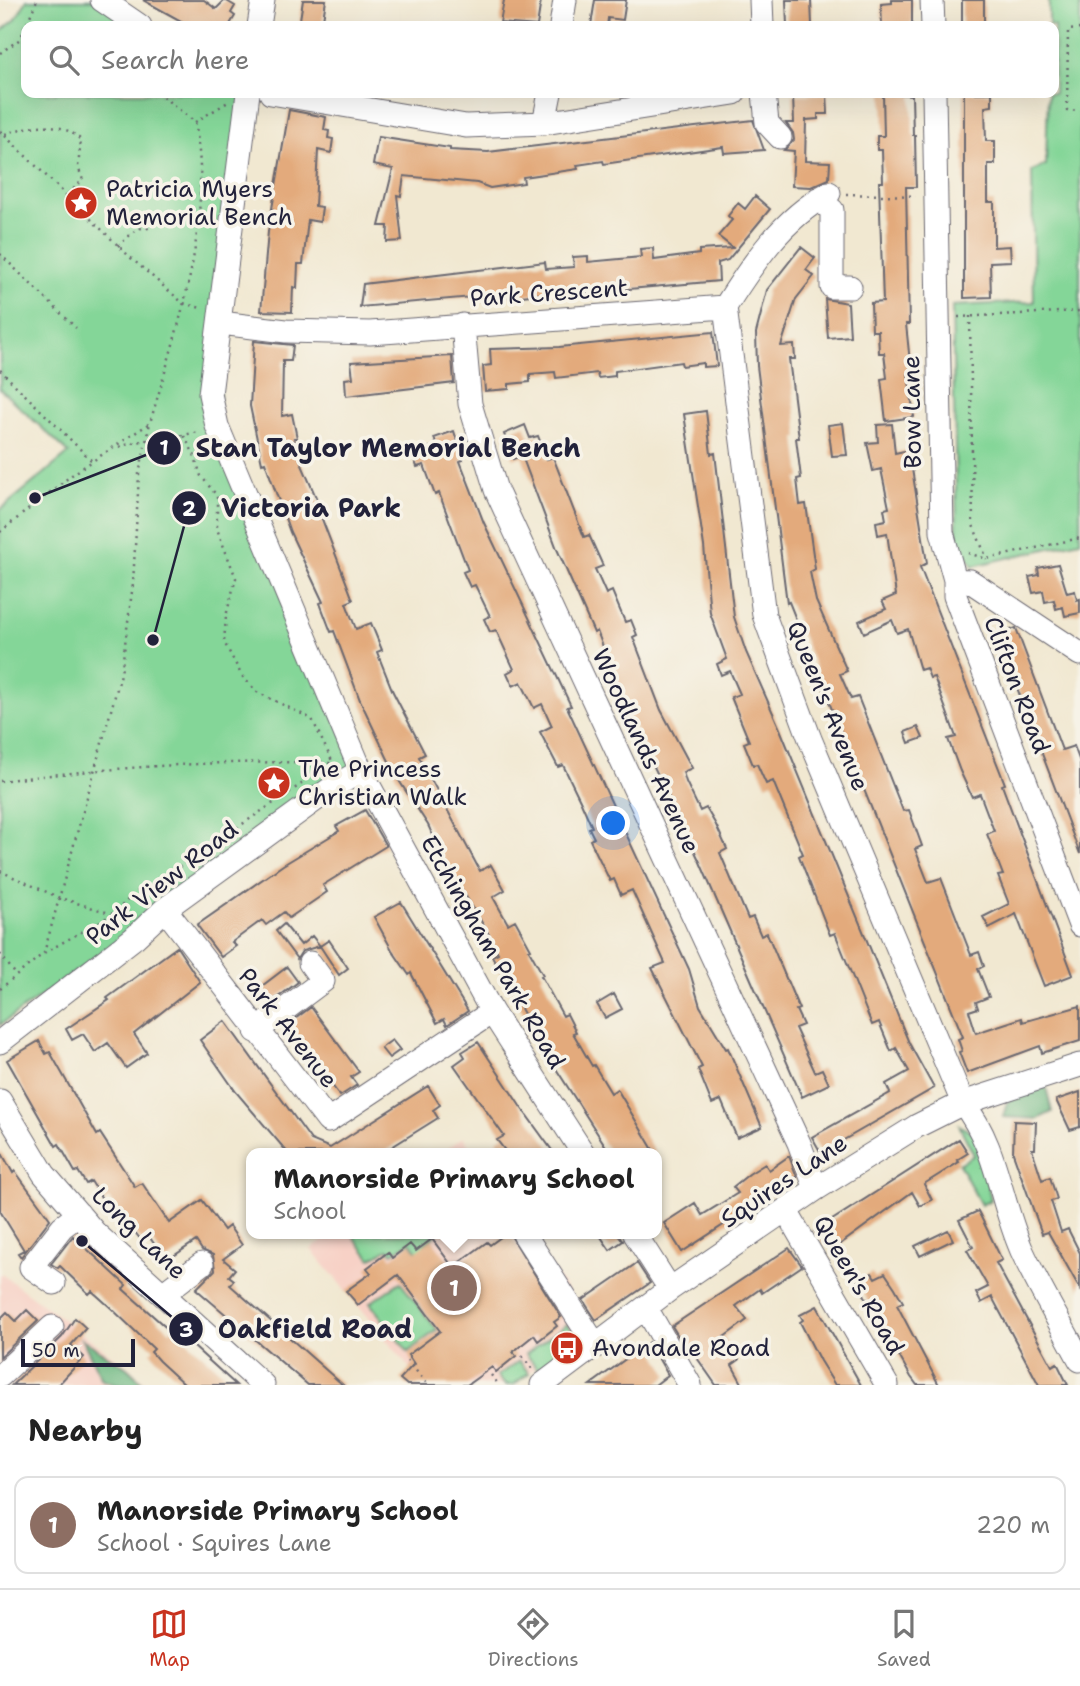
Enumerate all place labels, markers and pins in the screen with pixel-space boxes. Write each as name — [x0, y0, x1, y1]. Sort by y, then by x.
place label: Patricia Myers Memorial Bench — [106, 173, 293, 233]
place icon: Patricia Myers Memorial Bench — [62, 184, 100, 222]
callout: Stan Taylor Memorial Bench — [147, 424, 595, 471]
callout: Victoria Park — [172, 485, 415, 532]
place label: The Princess Christian Walk — [298, 753, 467, 813]
place icon: The Princess Christian Walk — [255, 764, 293, 802]
pin: 1 — [431, 1262, 477, 1314]
callout: Oakfield Road — [169, 1306, 426, 1353]
bus stop icon: Avondale Road — [548, 1329, 586, 1367]
place label: Avondale Road — [592, 1332, 770, 1364]

